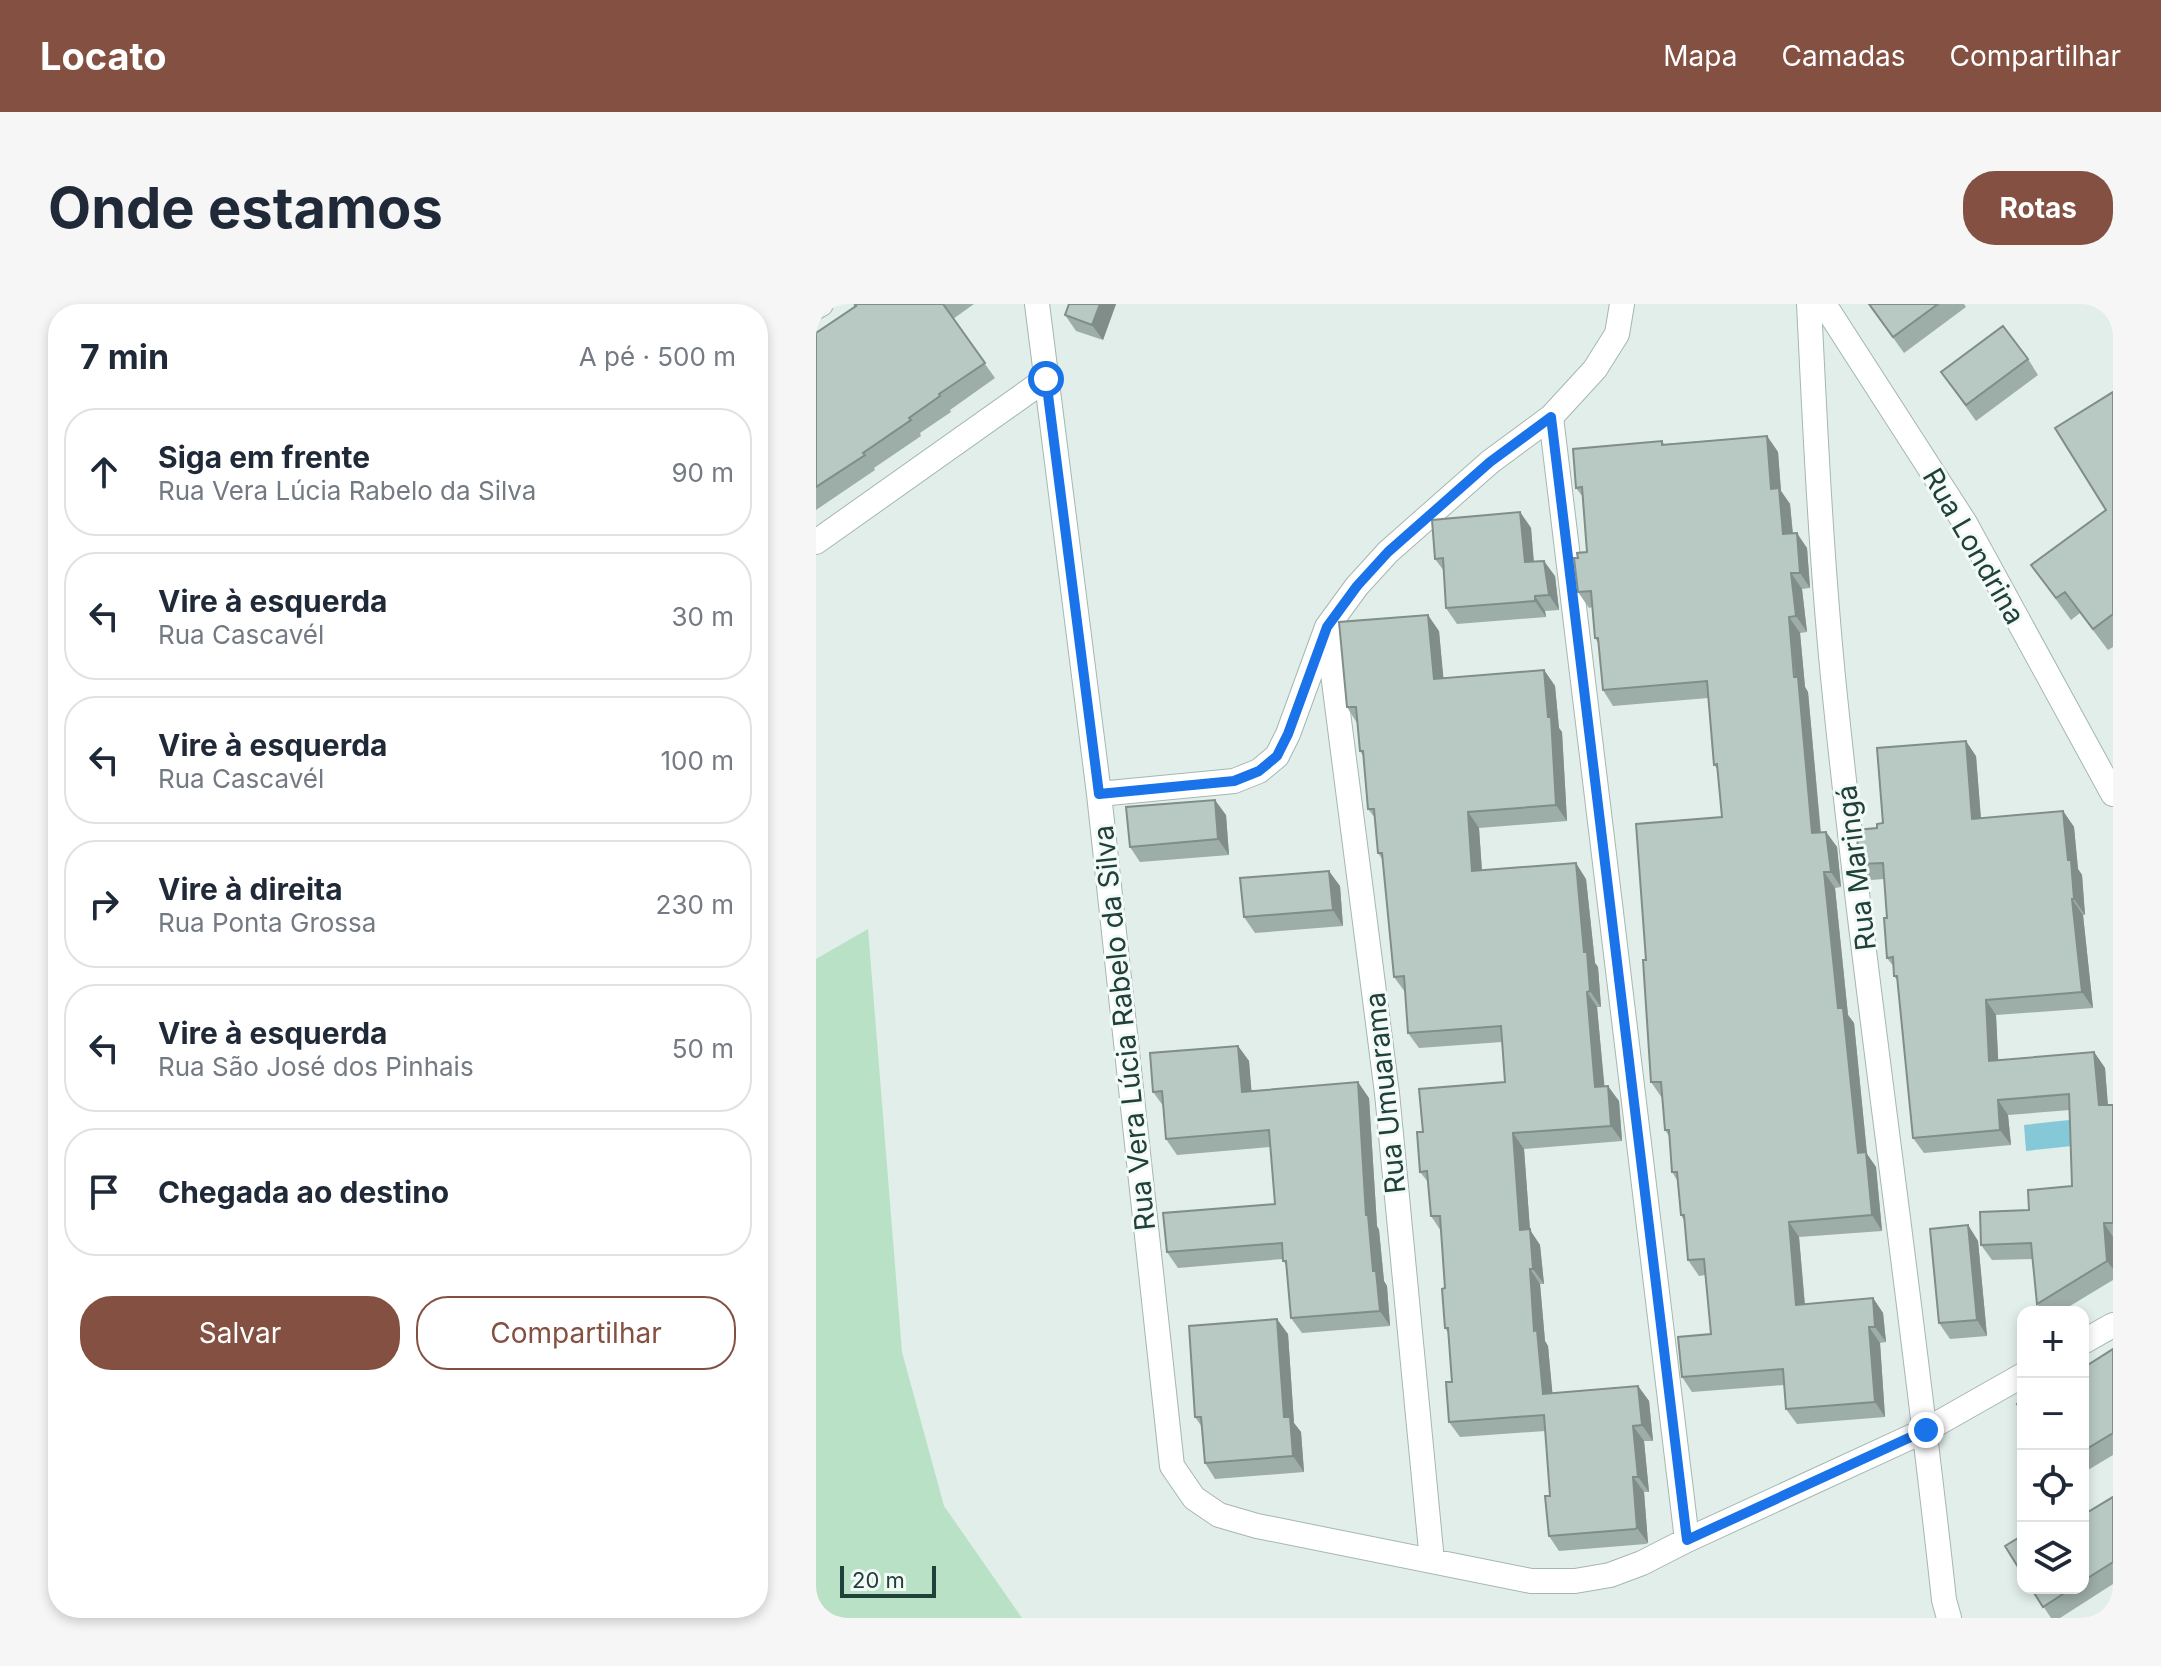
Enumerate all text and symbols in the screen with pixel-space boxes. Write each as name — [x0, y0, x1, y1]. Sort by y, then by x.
text: Locato — [40, 33, 166, 79]
text: Mapa — [1663, 39, 1737, 73]
text: Camadas — [1781, 39, 1906, 73]
text: Compartilhar — [1950, 39, 2121, 73]
button: Rotas — [1963, 171, 2113, 245]
text: Onde estamos — [48, 174, 443, 242]
text: 7 min — [80, 336, 169, 377]
text: A pé · 500 m — [579, 341, 736, 372]
route start — [1028, 361, 1064, 397]
text: Siga em frente — [158, 439, 370, 475]
icon: ahead — [82, 450, 126, 494]
text: 90 m — [671, 457, 734, 488]
street label: Rua Londrina — [1916, 462, 2032, 630]
text: Rua Vera Lúcia Rabelo da Silva — [158, 475, 536, 506]
text: Vire à esquerda — [158, 583, 387, 619]
icon: left — [82, 594, 126, 638]
text: 30 m — [671, 601, 734, 632]
text: Rua Cascavél — [158, 619, 324, 650]
text: Vire à esquerda — [158, 727, 387, 763]
icon: left — [82, 738, 126, 782]
text: 100 m — [661, 745, 734, 776]
text: Rua Cascavél — [158, 763, 324, 794]
street label: Rua Maringá — [1829, 783, 1883, 953]
street label: Rua Vera Lúcia Rabelo da Silva — [1086, 824, 1162, 1232]
text: Vire à direita — [158, 871, 343, 907]
icon: right — [82, 882, 126, 926]
text: 230 m — [656, 889, 734, 920]
text: Rua Ponta Grossa — [158, 907, 376, 938]
street label: Rua Umuarama — [1358, 991, 1412, 1195]
text: Vire à esquerda — [158, 1015, 387, 1051]
icon: left — [82, 1026, 126, 1070]
text: 50 m — [672, 1033, 734, 1064]
text: Rua São José dos Pinhais — [158, 1051, 474, 1082]
icon: arrive — [82, 1170, 126, 1214]
text: Chegada ao destino — [158, 1174, 449, 1210]
button: Salvar — [80, 1296, 400, 1370]
button: Compartilhar — [416, 1296, 736, 1370]
map controls — [2017, 1306, 2089, 1594]
button: + — [2017, 1306, 2089, 1378]
button: − — [2017, 1378, 2089, 1450]
route end — [1908, 1412, 1944, 1448]
button: locate — [2017, 1450, 2089, 1522]
button: layers — [2017, 1522, 2089, 1594]
scale bar — [840, 1562, 936, 1598]
text: 20 m — [852, 1567, 905, 1593]

